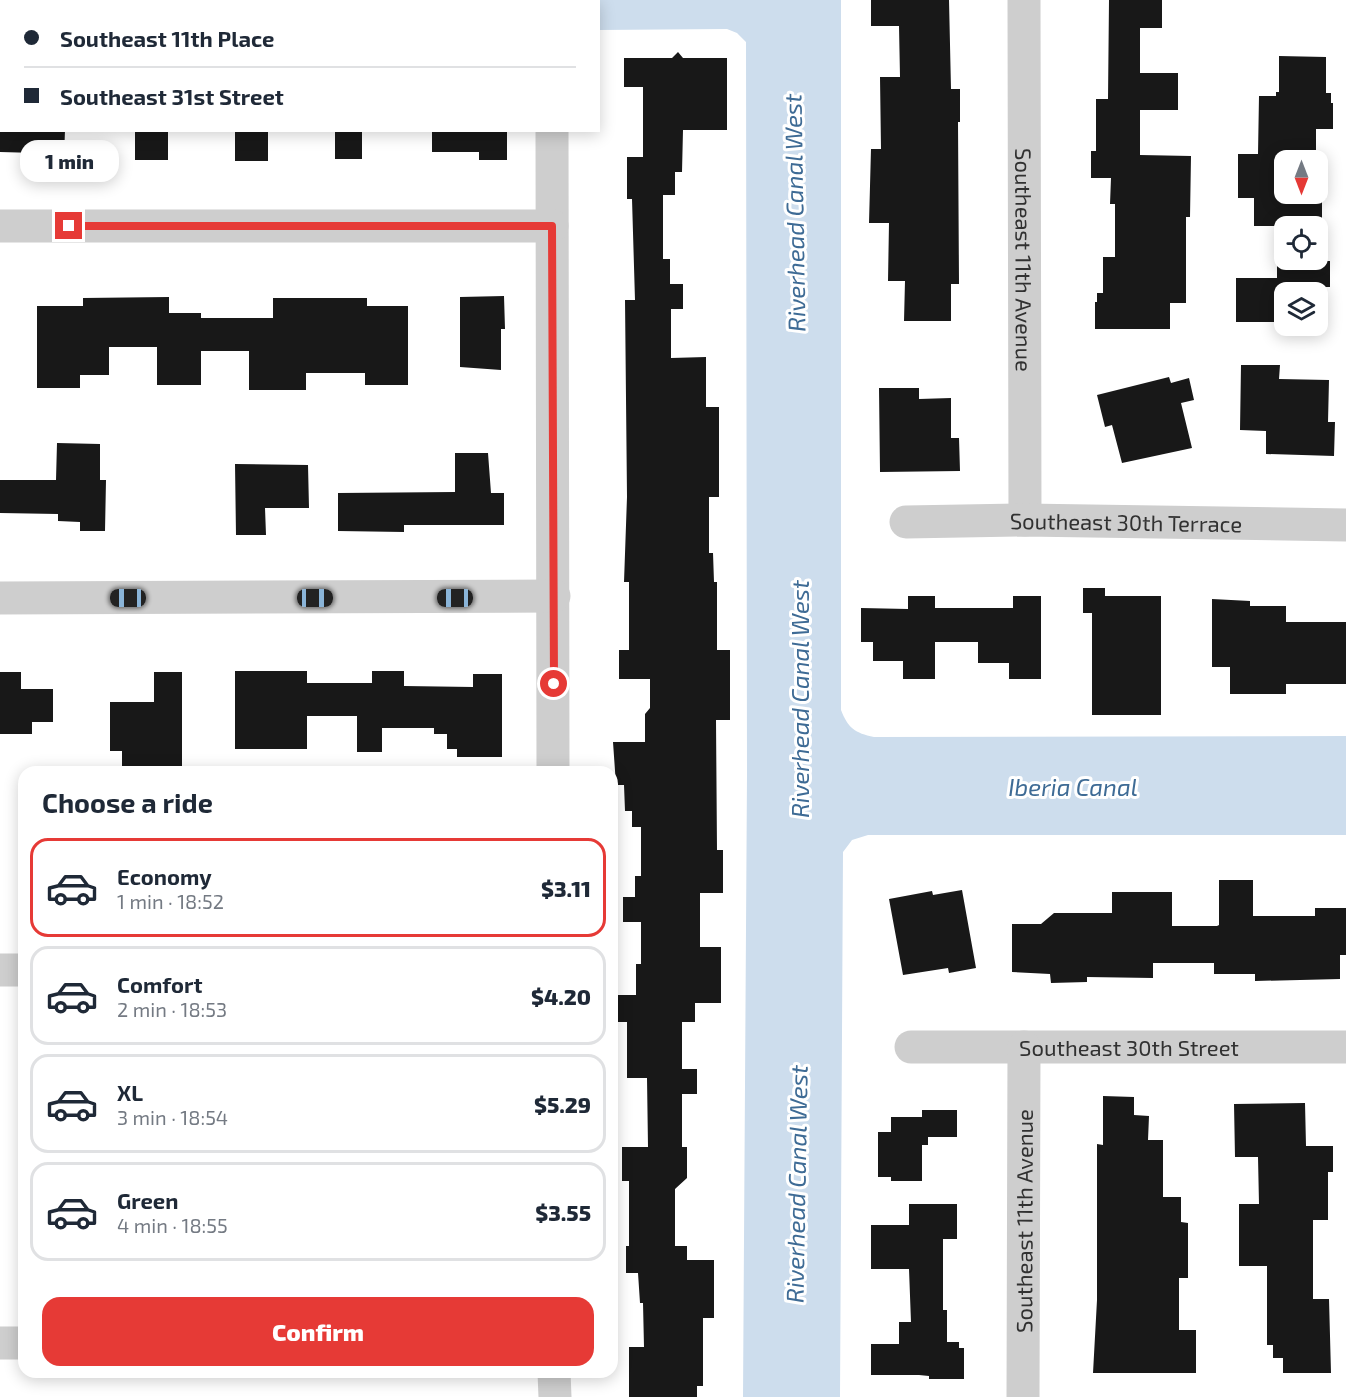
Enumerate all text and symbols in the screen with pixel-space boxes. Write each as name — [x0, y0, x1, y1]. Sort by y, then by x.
text: Southeast 11th Place — [60, 25, 274, 51]
text: Southeast 31st Street — [60, 83, 284, 109]
water label: Riverhead Canal West — [777, 93, 811, 332]
callout: 1 min — [20, 139, 118, 181]
street label: Southeast 11th Avenue — [1011, 148, 1038, 372]
text: 1 min — [45, 149, 94, 173]
north arrow — [1274, 150, 1328, 204]
map controls — [1274, 150, 1328, 336]
route end — [55, 212, 82, 239]
button: locate — [1274, 216, 1328, 270]
button: layers — [1274, 282, 1328, 336]
street label: Southeast 30th Terrace — [1010, 507, 1242, 536]
water label: Riverhead Canal West — [785, 579, 814, 818]
car — [110, 589, 146, 607]
car — [297, 589, 333, 607]
car — [437, 589, 473, 607]
route start — [540, 670, 567, 697]
water label: Iberia Canal — [1008, 772, 1138, 801]
text: Choose a ride — [42, 786, 213, 818]
icon: car — [45, 861, 99, 915]
text: Economy — [117, 863, 212, 889]
text: $3.11 — [541, 875, 591, 901]
text: 1 min · 18:52 — [117, 889, 224, 913]
icon: car — [45, 969, 99, 1023]
text: Comfort — [117, 971, 202, 997]
text: $4.20 — [531, 983, 591, 1009]
text: 2 min · 18:53 — [117, 997, 227, 1021]
street label: Southeast 30th Street — [1019, 1034, 1239, 1060]
water label: Riverhead Canal West — [779, 1064, 813, 1303]
icon: car — [45, 1077, 99, 1131]
text: XL — [117, 1079, 143, 1105]
text: $5.29 — [534, 1091, 591, 1117]
text: 3 min · 18:54 — [117, 1105, 228, 1129]
street label: Southeast 11th Avenue — [1010, 1109, 1037, 1333]
icon: car — [45, 1185, 99, 1239]
text: Green — [117, 1187, 179, 1213]
text: $3.55 — [535, 1199, 591, 1225]
text: 4 min · 18:55 — [117, 1213, 228, 1237]
button: Confirm — [42, 1297, 594, 1366]

